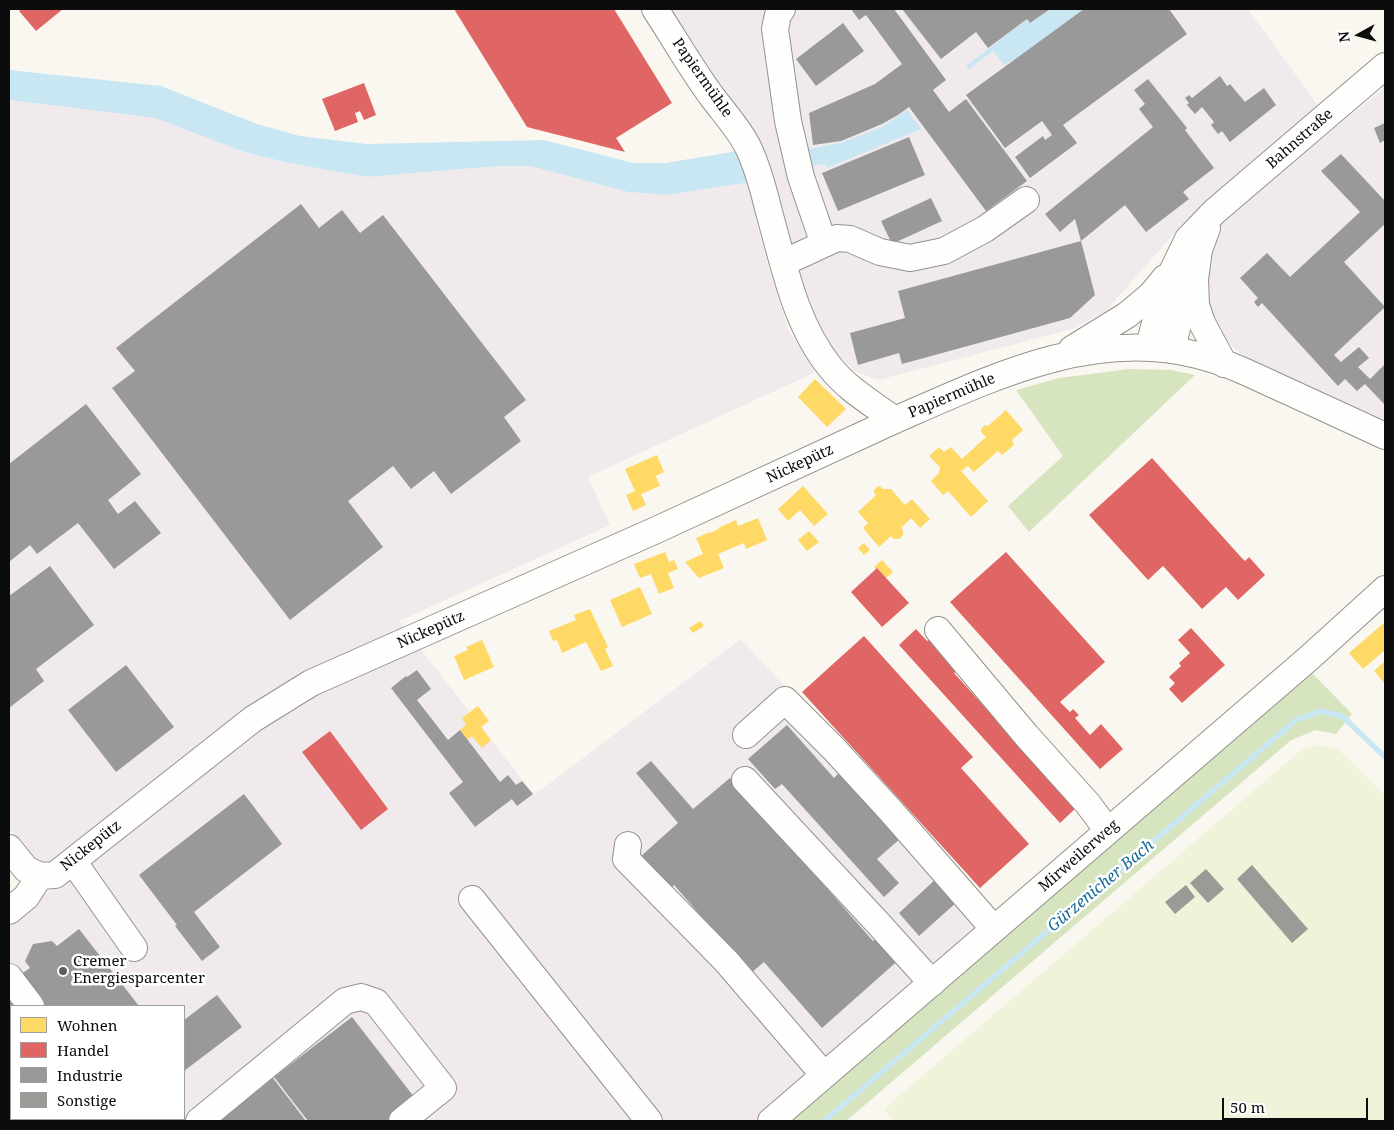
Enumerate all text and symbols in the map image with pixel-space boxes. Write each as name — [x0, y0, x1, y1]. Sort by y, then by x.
north arrow — [1334, 10, 1384, 60]
text: N — [1334, 30, 1354, 44]
street label: Papiermühle — [668, 35, 736, 121]
street label: Bahnstraße — [1263, 105, 1337, 173]
street label: Papiermühle — [906, 370, 998, 422]
street label: Nickepütz — [764, 441, 836, 487]
street label: Nickepütz — [395, 607, 467, 653]
street label: Mirweilerweg — [1035, 816, 1123, 896]
street label: Nickepütz — [57, 817, 125, 875]
water label: Gürzenicher Bach — [1044, 836, 1158, 936]
place label: Cremer Energiesparcenter — [73, 953, 205, 988]
marker: Cremer Energiesparcenter — [57, 965, 69, 977]
legend — [10, 1005, 185, 1120]
text: Wohnen — [57, 1015, 117, 1035]
text: Handel — [57, 1040, 109, 1060]
text: Industrie — [57, 1065, 123, 1085]
scale bar — [1224, 1088, 1370, 1120]
text: Sonstige — [57, 1090, 116, 1110]
text: 50 m — [1230, 1097, 1265, 1117]

